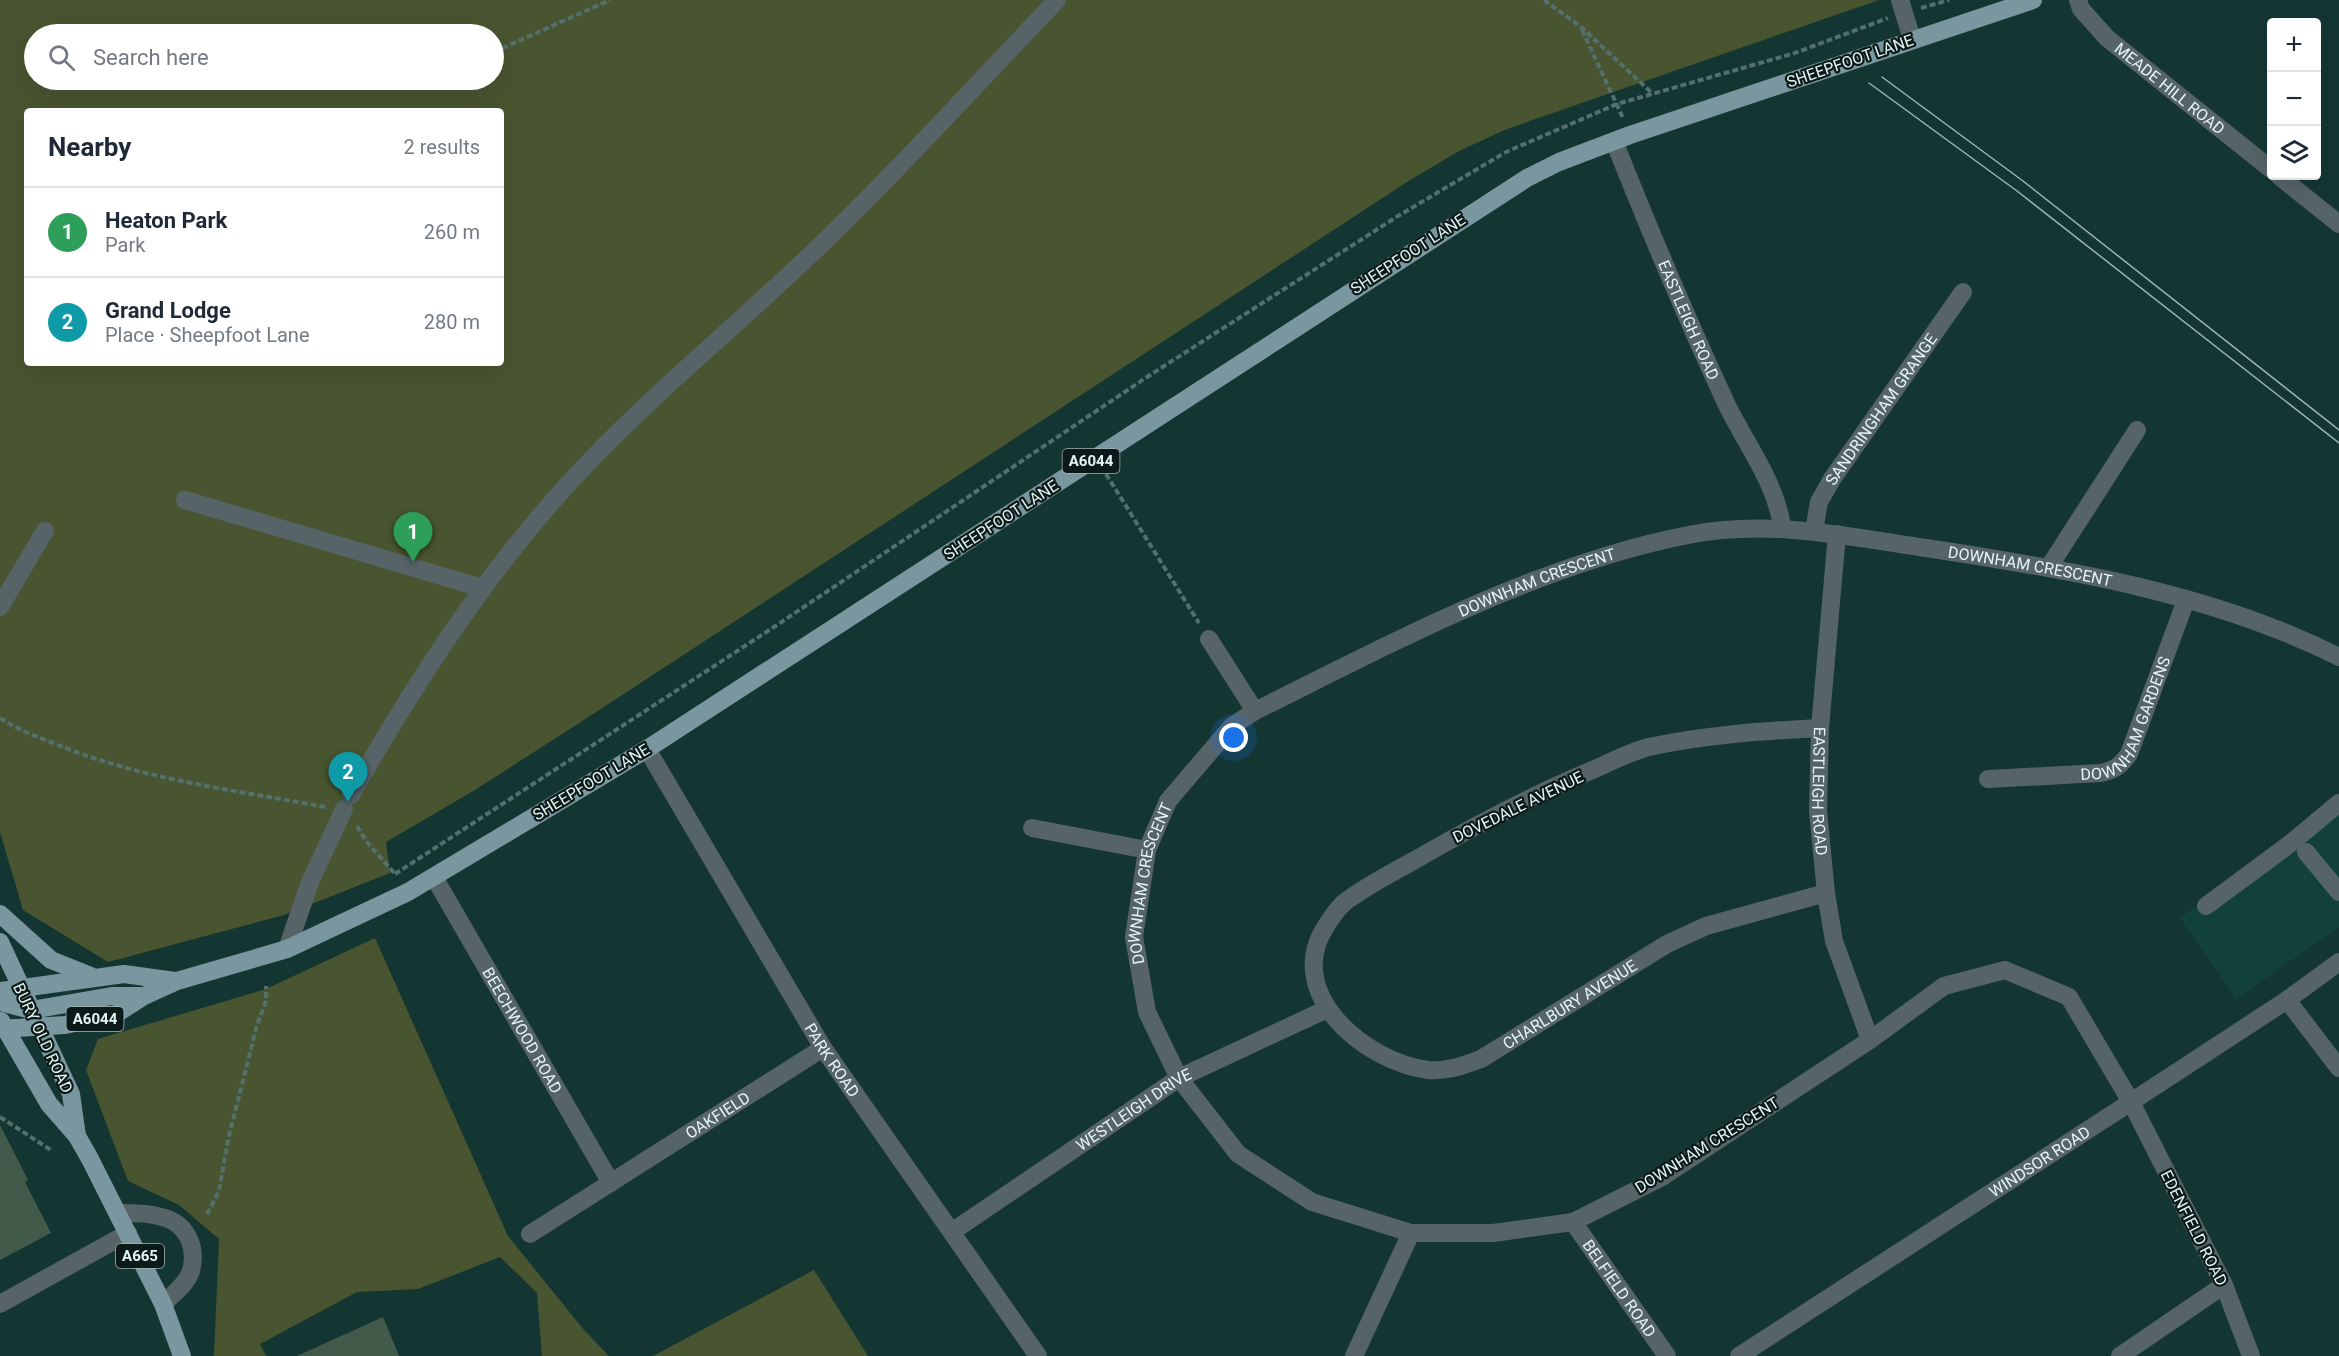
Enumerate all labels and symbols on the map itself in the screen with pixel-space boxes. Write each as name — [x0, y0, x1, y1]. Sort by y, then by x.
street label: SHEEPFOOT LANE — [1784, 30, 1916, 92]
street label: MEADE HILL ROAD — [2111, 39, 2229, 138]
street label: SHEEPFOOT LANE — [1347, 210, 1469, 298]
street label: EASTLEIGH ROAD — [1654, 257, 1723, 383]
street label: SANDRINGHAM GRANGE — [1821, 330, 1941, 488]
road number: A6044 — [1062, 449, 1120, 473]
street label: SHEEPFOOT LANE — [940, 476, 1062, 564]
pin: 1 — [394, 512, 432, 562]
street label: DOWNHAM CRESCENT — [1947, 542, 2114, 590]
street label: DOWNHAM CRESCENT — [1455, 544, 1618, 620]
street label: DOWNHAM GARDENS — [2080, 654, 2174, 784]
your location — [1219, 723, 1248, 752]
street label: EASTLEIGH ROAD — [1808, 727, 1832, 856]
street label: SHEEPFOOT LANE — [529, 740, 653, 824]
pin: 2 — [328, 752, 368, 802]
street label: DOVEDALE AVENUE — [1450, 767, 1586, 847]
street label: DOWNHAM CRESCENT — [1124, 799, 1176, 966]
street label: CHARLBURY AVENUE — [1499, 956, 1640, 1053]
street label: BEECHWOOD ROAD — [479, 964, 566, 1097]
street label: BURY OLD ROAD — [9, 980, 77, 1096]
road number: A6044 — [66, 1007, 124, 1031]
street label: PARK ROAD — [801, 1020, 864, 1101]
street label: WESTLEIGH DRIVE — [1072, 1064, 1194, 1154]
street label: OAKFIELD — [682, 1088, 753, 1143]
street label: DOWNHAM CRESCENT — [1632, 1093, 1783, 1197]
street label: WINDSOR ROAD — [1985, 1122, 2093, 1201]
street label: EDENFIELD ROAD — [2157, 1167, 2231, 1289]
street label: BELFIELD ROAD — [1579, 1236, 1660, 1341]
road number: A665 — [116, 1244, 164, 1268]

